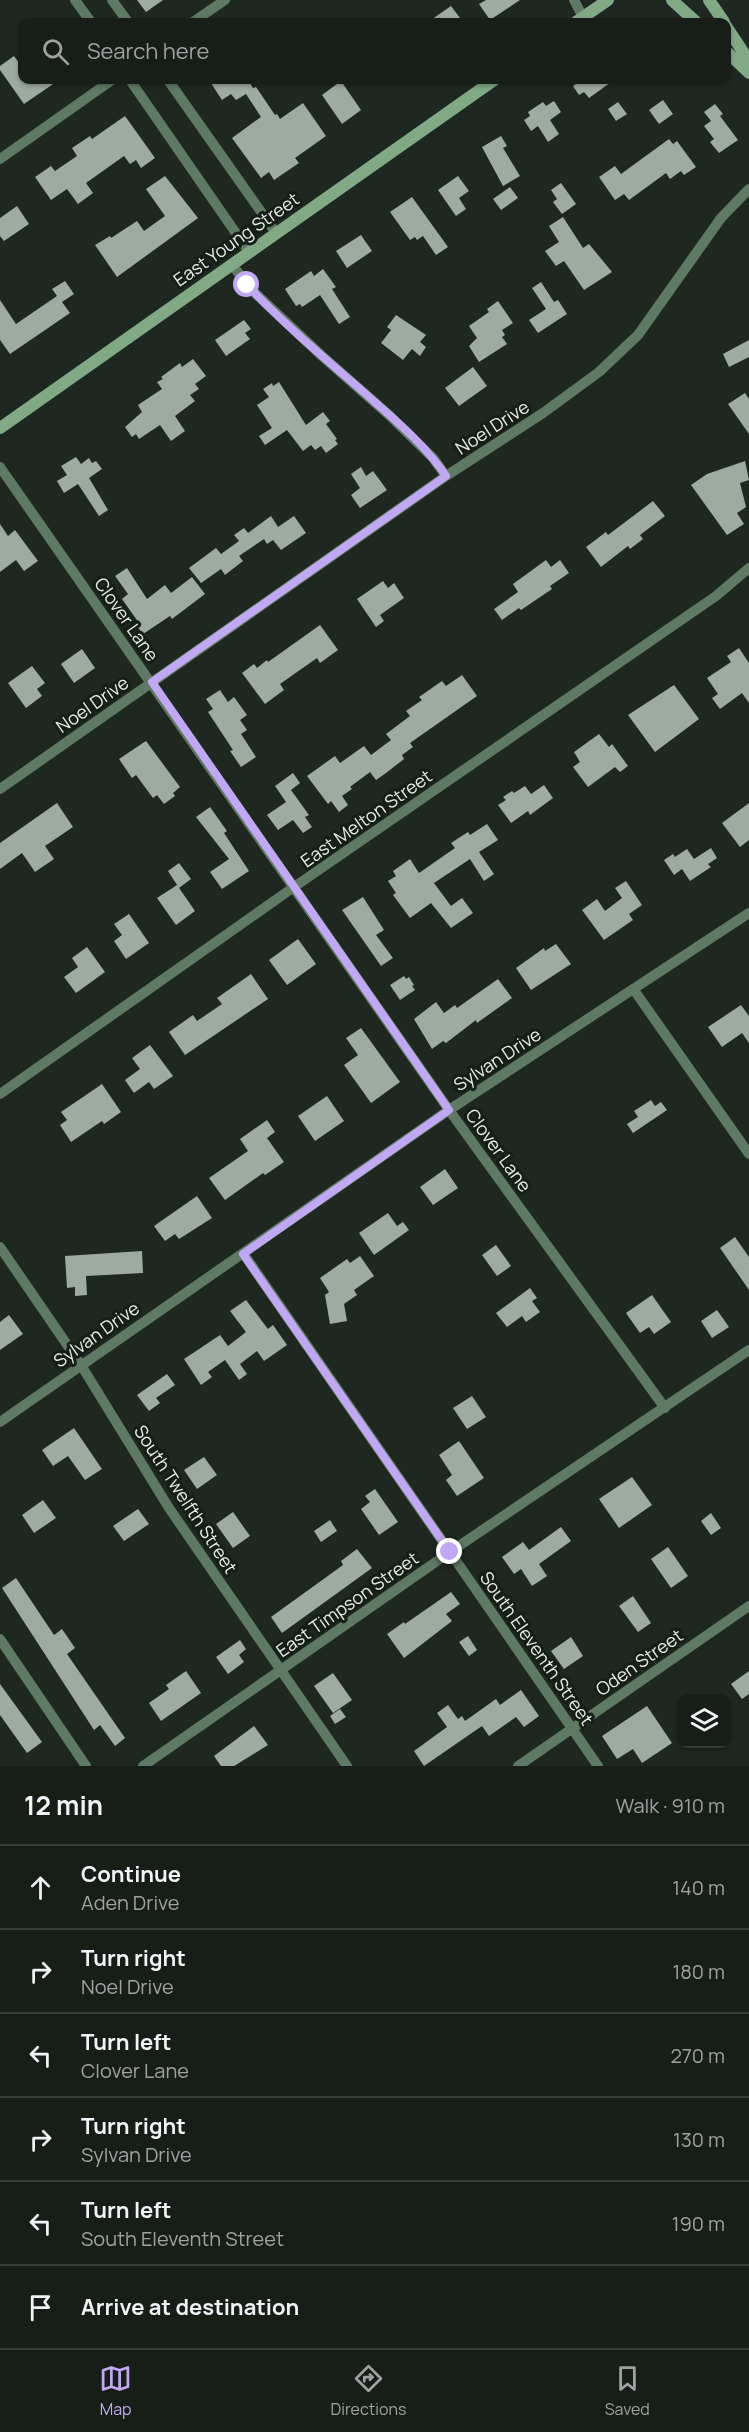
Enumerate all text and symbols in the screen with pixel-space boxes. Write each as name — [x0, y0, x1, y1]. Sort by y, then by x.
search box — [18, 18, 731, 84]
icon: search — [39, 35, 72, 68]
text: Search here — [87, 36, 209, 66]
street label: East Young Street — [168, 187, 304, 291]
route start — [233, 271, 259, 297]
street label: Noel Drive — [450, 394, 534, 460]
street label: Clover Lane — [89, 572, 165, 666]
street label: Noel Drive — [51, 670, 133, 738]
street label: East Melton Street — [296, 764, 436, 872]
street label: Sylvan Drive — [449, 1022, 545, 1096]
street label: Clover Lane — [461, 1104, 537, 1196]
street label: Sylvan Drive — [48, 1296, 144, 1372]
street label: South Twelfth Street — [129, 1420, 243, 1578]
route end — [436, 1538, 462, 1564]
street label: East Timpson Street — [271, 1546, 423, 1662]
street label: South Eleventh Street — [475, 1566, 599, 1730]
street label: Oden Street — [591, 1623, 687, 1701]
map controls — [677, 1694, 731, 1748]
button: layers — [677, 1694, 731, 1748]
text: 12 min — [24, 1787, 103, 1823]
text: Walk · 910 m — [616, 1792, 725, 1819]
text: Continue — [81, 1859, 181, 1889]
icon: ahead — [24, 1871, 57, 1904]
text: 140 m — [672, 1874, 725, 1901]
text: Aden Drive — [81, 1889, 180, 1916]
text: Turn right — [81, 1943, 186, 1973]
icon: right — [24, 1955, 57, 1988]
text: 180 m — [672, 1958, 725, 1985]
text: Noel Drive — [81, 1973, 174, 2000]
text: Turn left — [81, 2027, 171, 2057]
icon: left — [24, 2039, 57, 2072]
text: 270 m — [670, 2042, 725, 2069]
text: Clover Lane — [81, 2057, 189, 2084]
text: Turn right — [81, 2111, 186, 2141]
icon: right — [24, 2123, 57, 2156]
text: 130 m — [673, 2126, 725, 2153]
text: Sylvan Drive — [81, 2141, 192, 2168]
text: Turn left — [81, 2195, 171, 2225]
icon: left — [24, 2207, 57, 2240]
text: 190 m — [672, 2210, 725, 2237]
text: South Eleventh Street — [81, 2225, 284, 2252]
icon: arrive — [24, 2291, 57, 2324]
text: Arrive at destination — [81, 2292, 299, 2322]
tab: Map — [99, 2362, 132, 2420]
tab: Directions — [331, 2362, 406, 2420]
tab: Saved — [605, 2362, 650, 2420]

